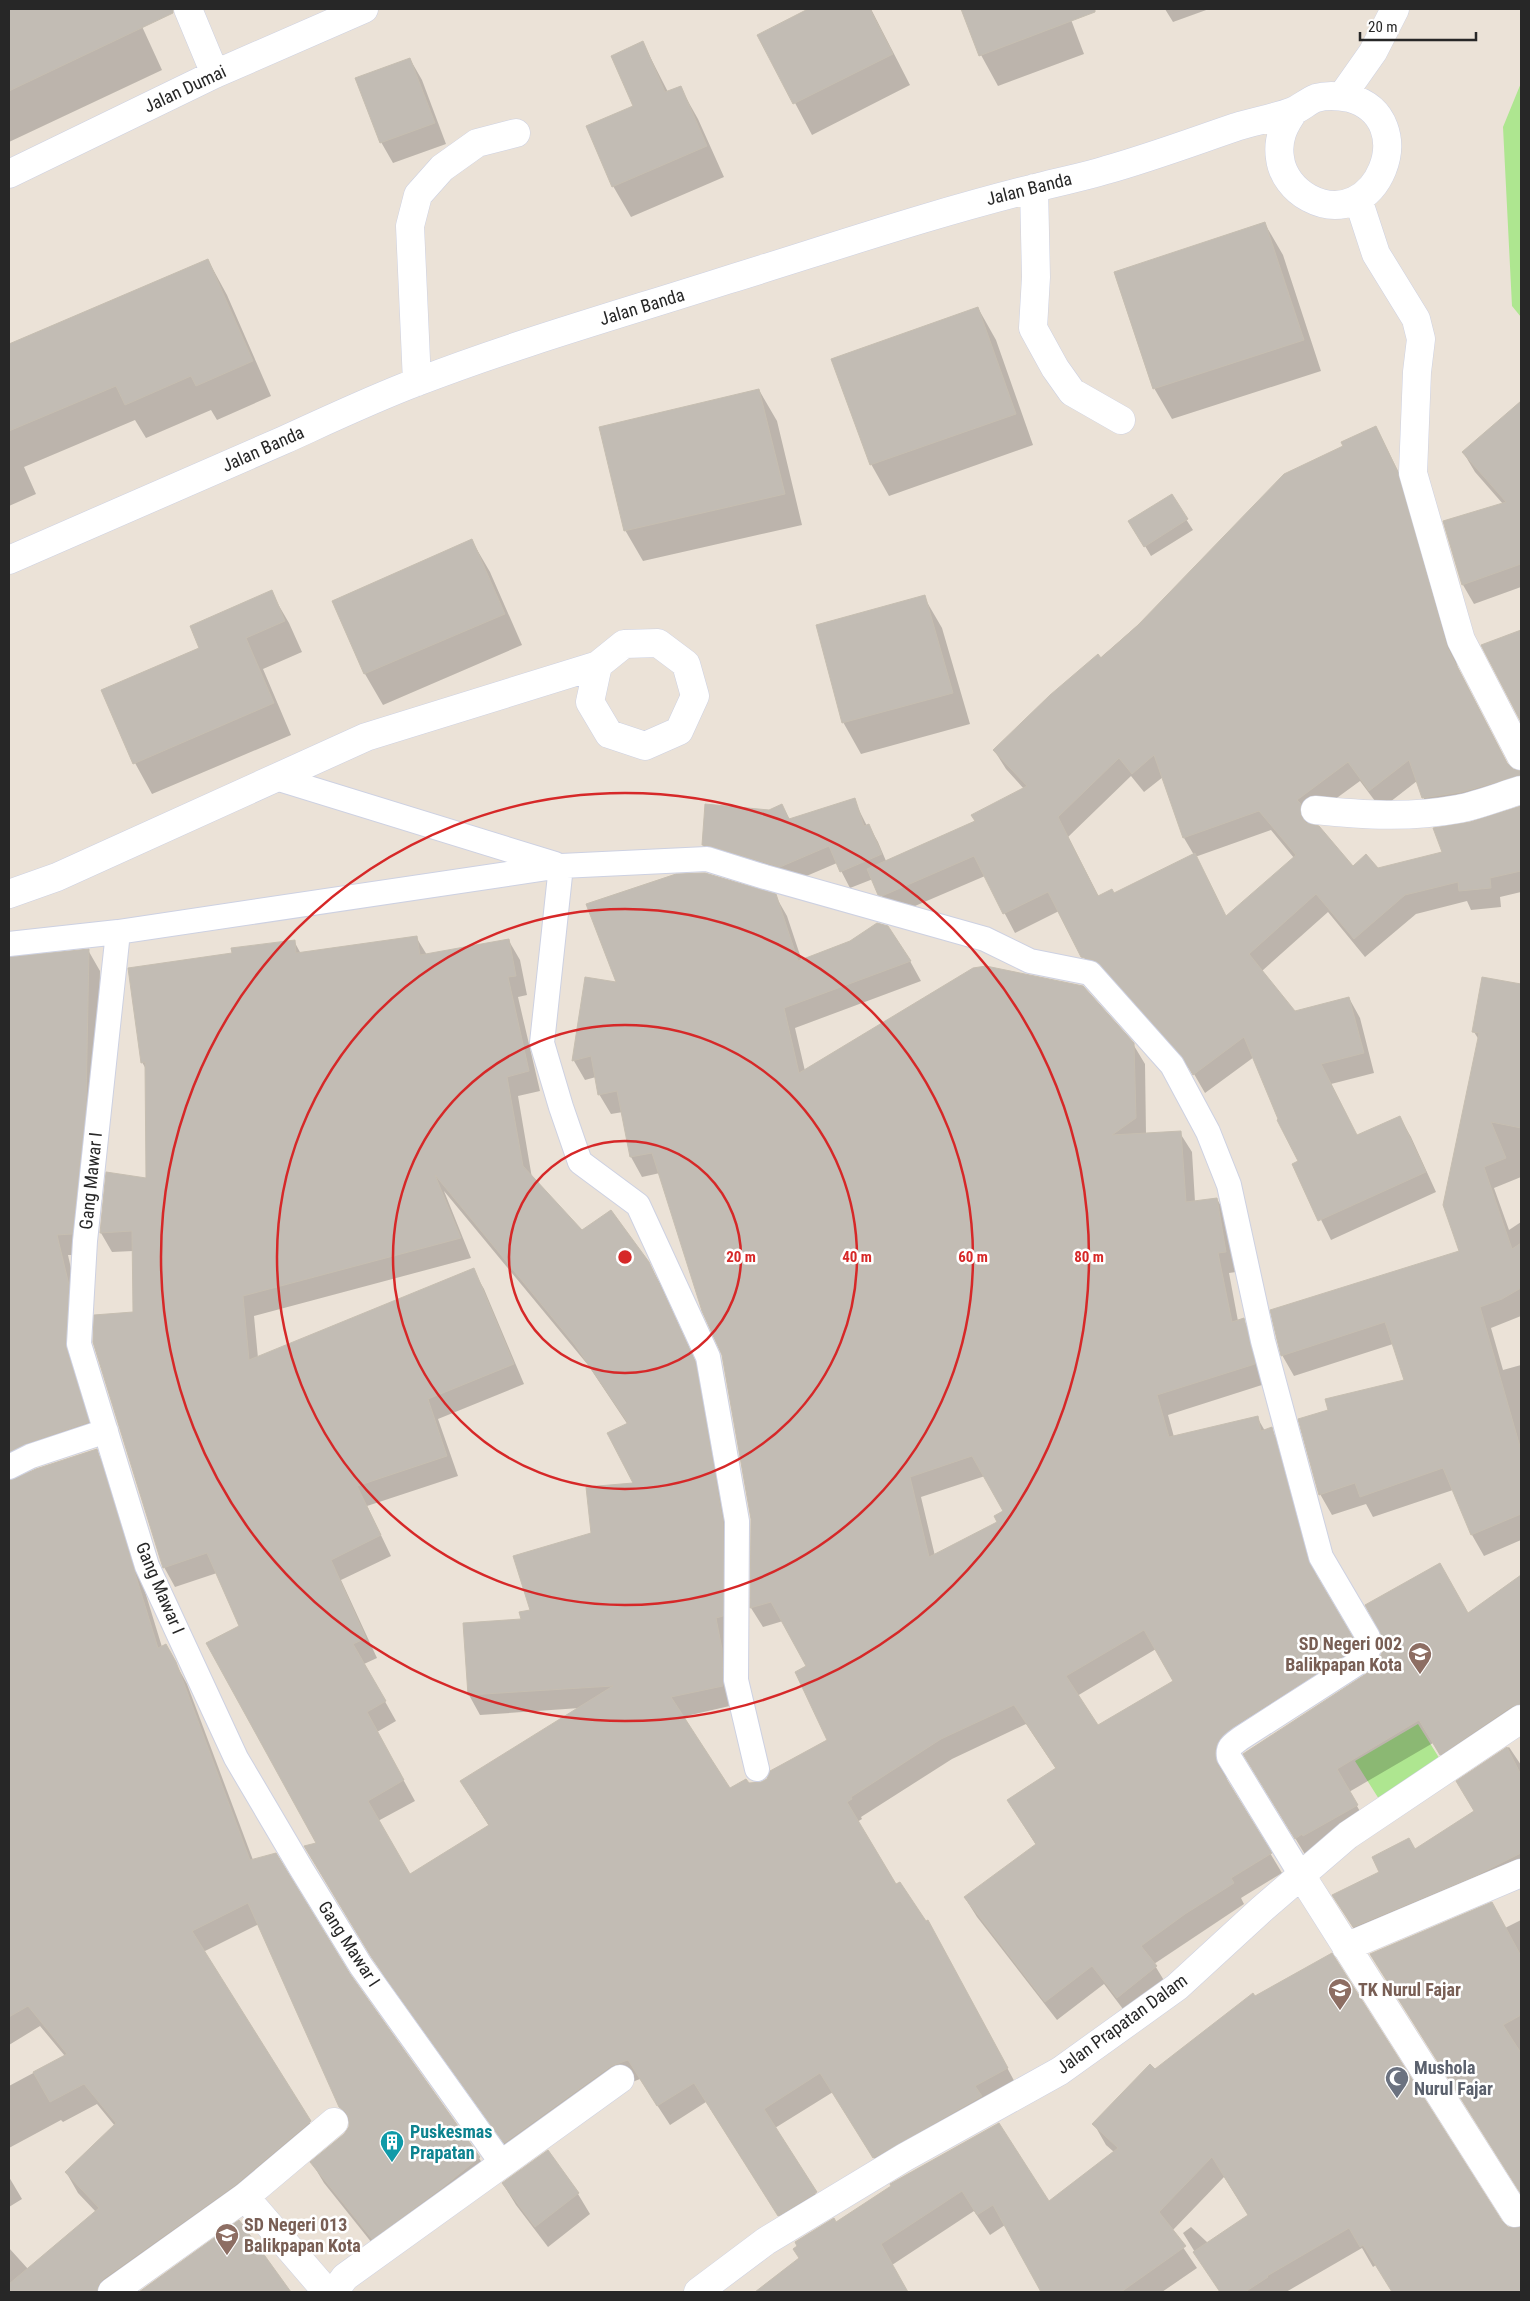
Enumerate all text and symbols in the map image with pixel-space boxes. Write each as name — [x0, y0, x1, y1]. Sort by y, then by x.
scale bar — [1360, 10, 1476, 42]
text: 20 m — [1368, 18, 1398, 36]
street label: Jalan Dumai — [140, 60, 229, 117]
street label: Jalan Banda — [984, 168, 1074, 209]
street label: Jalan Banda — [597, 284, 687, 329]
street label: Jalan Banda — [218, 421, 307, 476]
street label: Gang Mawar I — [75, 1131, 106, 1231]
centre of rings — [616, 1248, 634, 1266]
text: 20 m — [726, 1248, 756, 1266]
text: 40 m — [842, 1248, 872, 1266]
text: 60 m — [958, 1248, 988, 1266]
text: 80 m — [1074, 1248, 1104, 1266]
street label: Gang Mawar I — [132, 1539, 189, 1637]
place label: SD Negeri 002 Balikpapan Kota — [1285, 1633, 1402, 1675]
school or university icon: SD Negeri 002 Balikpapan Kota — [1407, 1641, 1433, 1675]
street label: Gang Mawar I — [314, 1897, 385, 1990]
street label: Jalan Prapatan Dalam — [1052, 1969, 1191, 2078]
school or university icon: TK Nurul Fajar — [1327, 1977, 1353, 2011]
place label: TK Nurul Fajar — [1358, 1979, 1461, 2000]
place label: Mushola Nurul Fajar — [1414, 2057, 1493, 2099]
mosque icon: Mushola Nurul Fajar — [1384, 2065, 1410, 2099]
place label: Puskesmas Prapatan — [410, 2121, 492, 2163]
building icon: Puskesmas Prapatan — [379, 2129, 405, 2163]
place label: SD Negeri 013 Balikpapan Kota — [244, 2214, 361, 2256]
school or university icon: SD Negeri 013 Balikpapan Kota — [214, 2222, 240, 2256]

